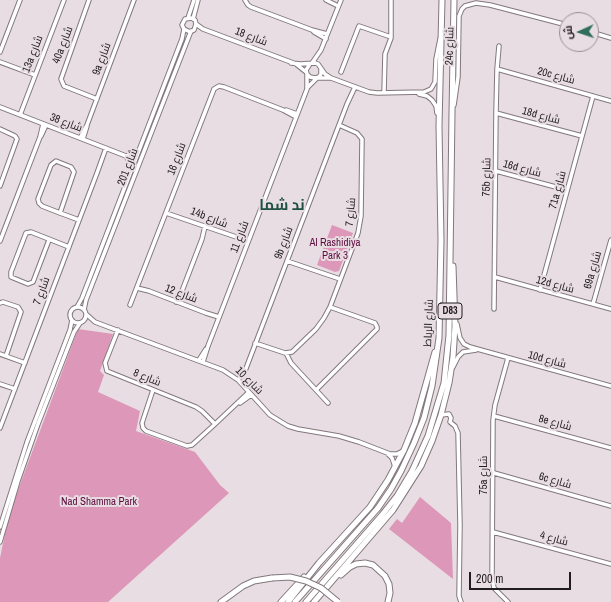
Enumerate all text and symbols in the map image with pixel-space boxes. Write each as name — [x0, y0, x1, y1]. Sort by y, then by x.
north arrow — [559, 12, 599, 52]
street label: 40a شارع — [50, 24, 76, 66]
street label: شارع 18 — [233, 25, 269, 49]
text: ش — [561, 25, 575, 40]
street label: 24c شارع — [443, 27, 457, 65]
street label: 13a شارع — [20, 33, 46, 75]
street label: 9a شارع — [90, 41, 114, 77]
street label: 20c شارع — [536, 65, 576, 87]
street label: 18d شارع — [521, 105, 561, 127]
street label: شارع 38 — [48, 111, 84, 135]
street label: شارع 16 — [165, 141, 189, 177]
street label: شارع 201 — [115, 146, 141, 188]
street label: 75b شارع — [480, 157, 494, 197]
street label: 16d شارع — [502, 158, 542, 180]
street label: 71a شارع — [547, 170, 569, 210]
district label: ند شما — [259, 197, 305, 215]
street label: شارع 7 — [343, 197, 359, 227]
street label: 14b شارع — [188, 205, 230, 231]
street label: شارع 11 — [228, 219, 252, 255]
street label: 9b شارع — [272, 225, 296, 261]
park label: Al Rashidiya Park 3 — [309, 236, 361, 262]
street label: 69a شارع — [581, 250, 605, 290]
street label: 12d شارع — [535, 274, 575, 296]
street label: شارع 7 — [31, 275, 53, 307]
street label: شارع 12 — [163, 282, 199, 306]
street label: شارع الرباط — [422, 299, 436, 347]
road number: D83 — [438, 303, 462, 319]
street label: 10d شارع — [527, 349, 567, 371]
street label: شارع 10 — [232, 364, 266, 398]
street label: شارع 8 — [131, 366, 163, 390]
street label: 8e شارع — [537, 412, 573, 434]
street label: 75a شارع — [477, 456, 491, 494]
street label: 6c شارع — [537, 470, 573, 492]
park label: Nad Shamma Park — [61, 495, 137, 509]
street label: شارع 4 — [538, 529, 570, 549]
scale bar — [471, 564, 573, 590]
text: 200 m — [476, 571, 503, 587]

